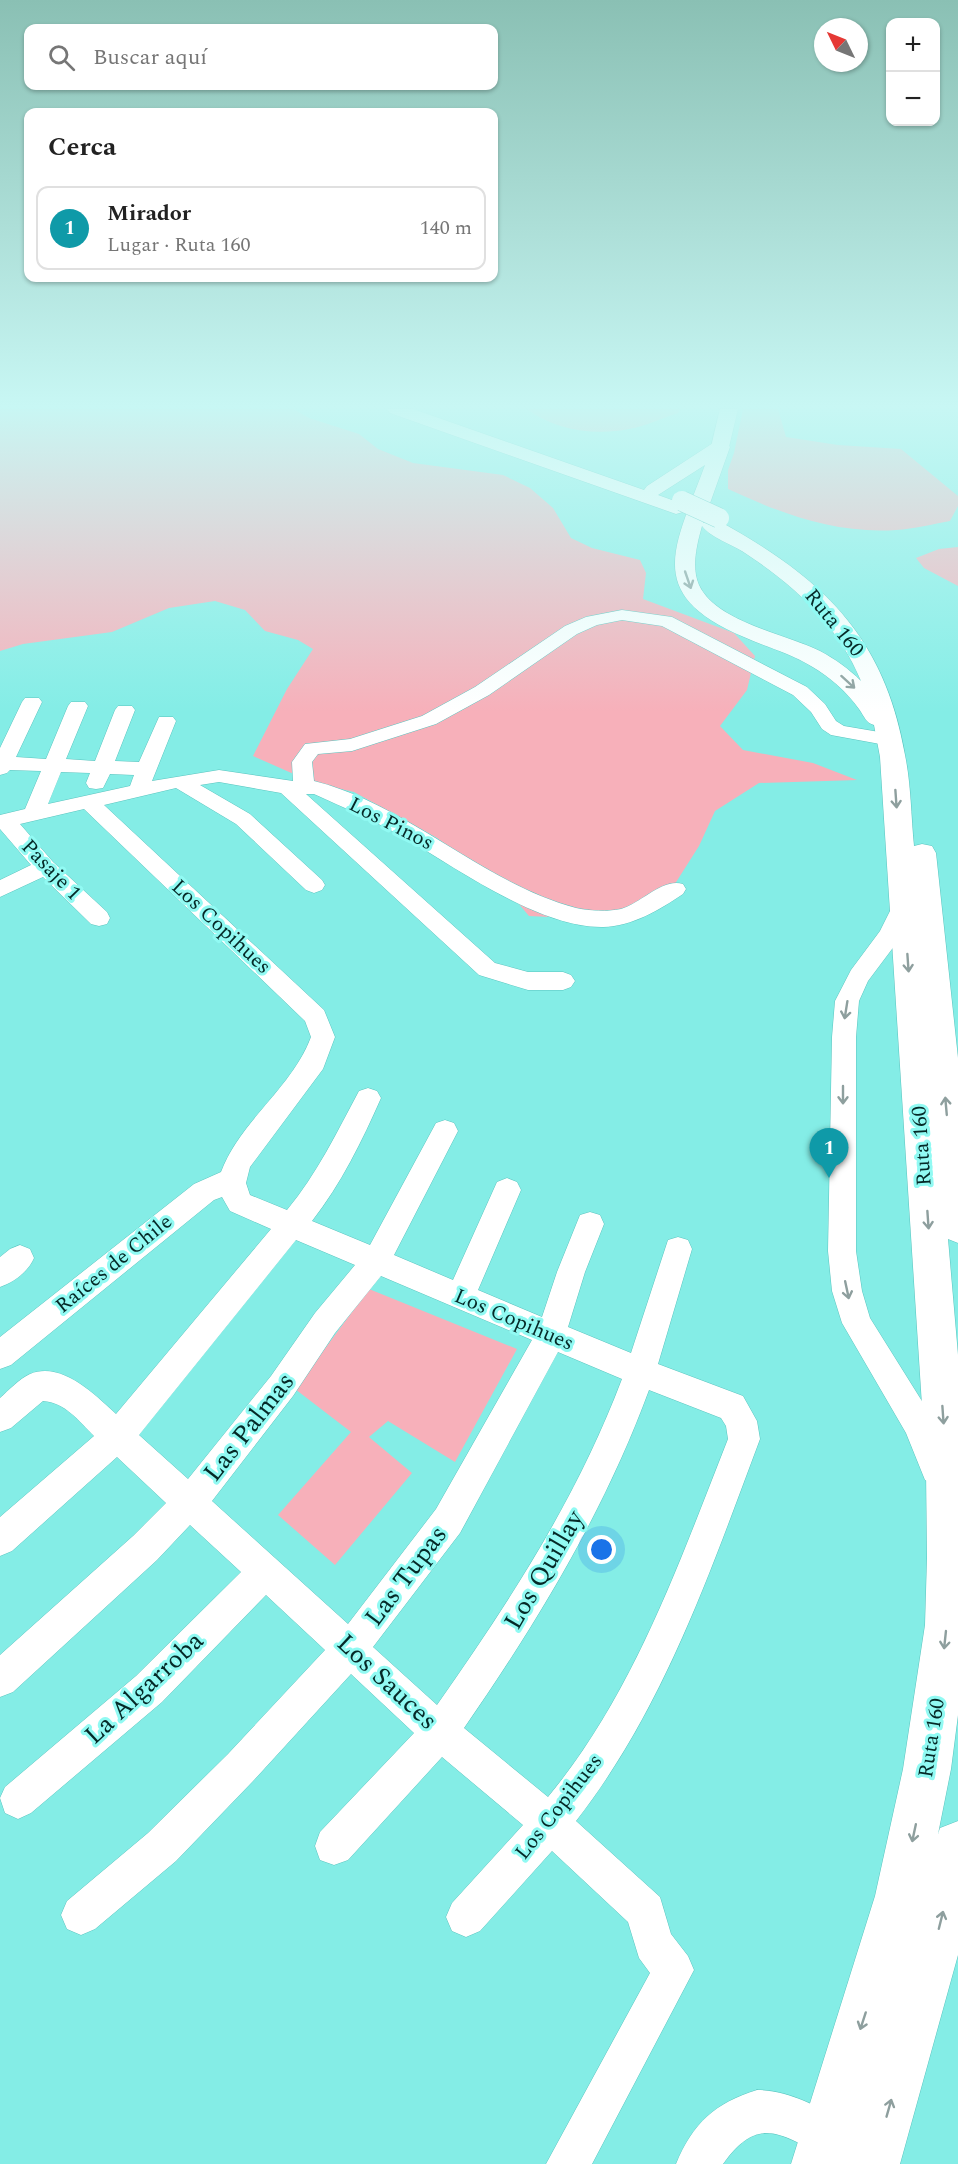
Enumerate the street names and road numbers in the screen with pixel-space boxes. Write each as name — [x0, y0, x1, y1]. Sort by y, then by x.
street label: Ruta 160 — [796, 582, 872, 664]
street label: Los Pinos — [343, 789, 439, 859]
street label: Pasaje 1 — [13, 832, 89, 908]
street label: Los Copihues — [164, 872, 278, 982]
street label: Ruta 160 — [903, 1105, 941, 1187]
street label: Raíces de Chile — [48, 1207, 180, 1321]
street label: Los Copihues — [449, 1280, 579, 1360]
street label: Las Palmas — [193, 1364, 305, 1490]
street label: Los Quillay — [494, 1501, 595, 1637]
street label: Las Tupas — [355, 1517, 457, 1635]
street label: La Algarroba — [75, 1622, 213, 1754]
street label: Los Sauces — [327, 1624, 447, 1740]
street label: Ruta 160 — [910, 1696, 954, 1780]
street label: Los Copihues — [507, 1747, 611, 1867]

